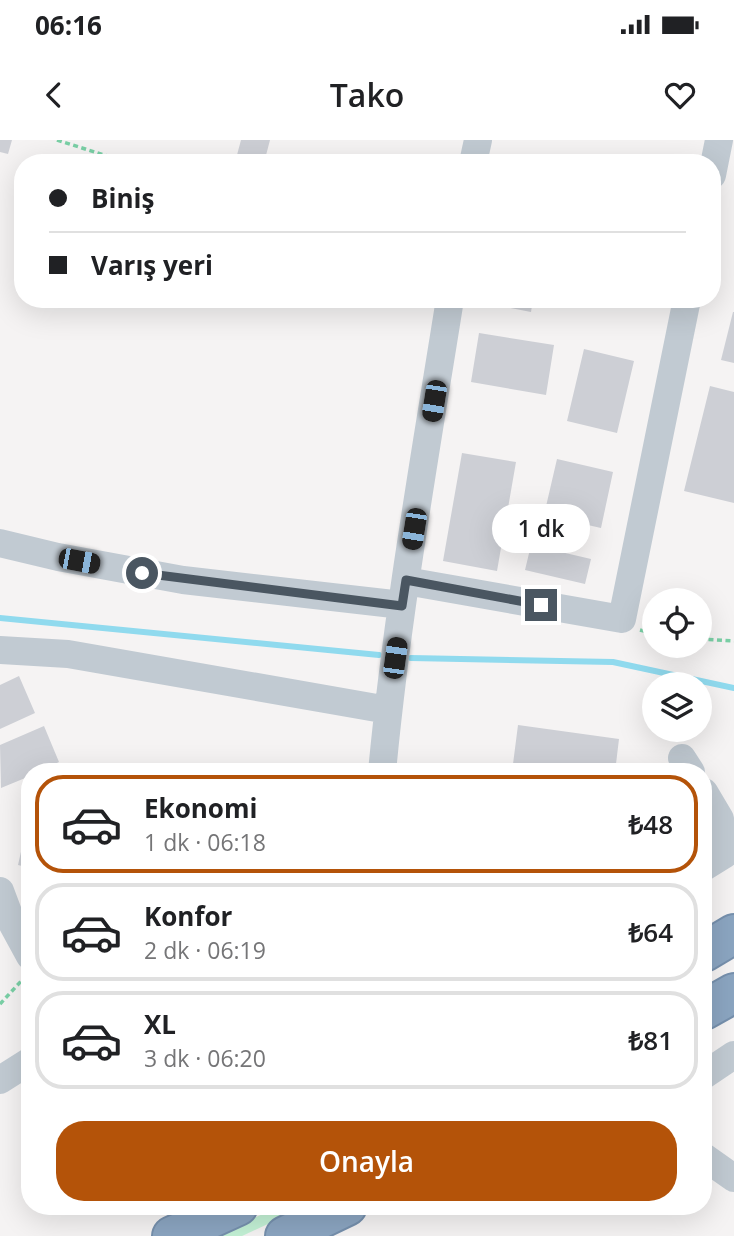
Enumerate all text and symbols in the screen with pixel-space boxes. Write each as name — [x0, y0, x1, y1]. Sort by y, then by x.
text: 06:16 — [35, 7, 102, 43]
text: Tako — [330, 73, 404, 116]
icon: back — [35, 76, 73, 114]
icon: heart — [661, 76, 699, 114]
text: Biniş — [91, 180, 154, 216]
text: Varış yeri — [91, 247, 213, 283]
car — [421, 379, 448, 423]
callout: 1 dk — [492, 504, 590, 552]
car — [401, 507, 428, 551]
text: 1 dk — [518, 512, 564, 544]
car — [57, 547, 102, 575]
route start — [126, 557, 158, 589]
map controls — [642, 588, 712, 742]
button: locate — [642, 588, 712, 658]
route end — [525, 589, 557, 621]
car — [382, 636, 409, 680]
button: layers — [642, 672, 712, 742]
text: Ekonomi — [144, 790, 257, 826]
icon: car — [60, 793, 123, 856]
text: ₺48 — [628, 806, 673, 842]
text: 1 dk · 06:18 — [144, 826, 266, 858]
text: Konfor — [144, 898, 232, 934]
icon: car — [60, 901, 123, 964]
text: ₺64 — [628, 914, 673, 950]
text: 2 dk · 06:19 — [144, 934, 266, 966]
text: XL — [144, 1006, 176, 1042]
icon: car — [60, 1009, 123, 1072]
text: ₺81 — [628, 1022, 673, 1058]
text: 3 dk · 06:20 — [144, 1042, 266, 1074]
button: Onayla — [56, 1121, 677, 1201]

